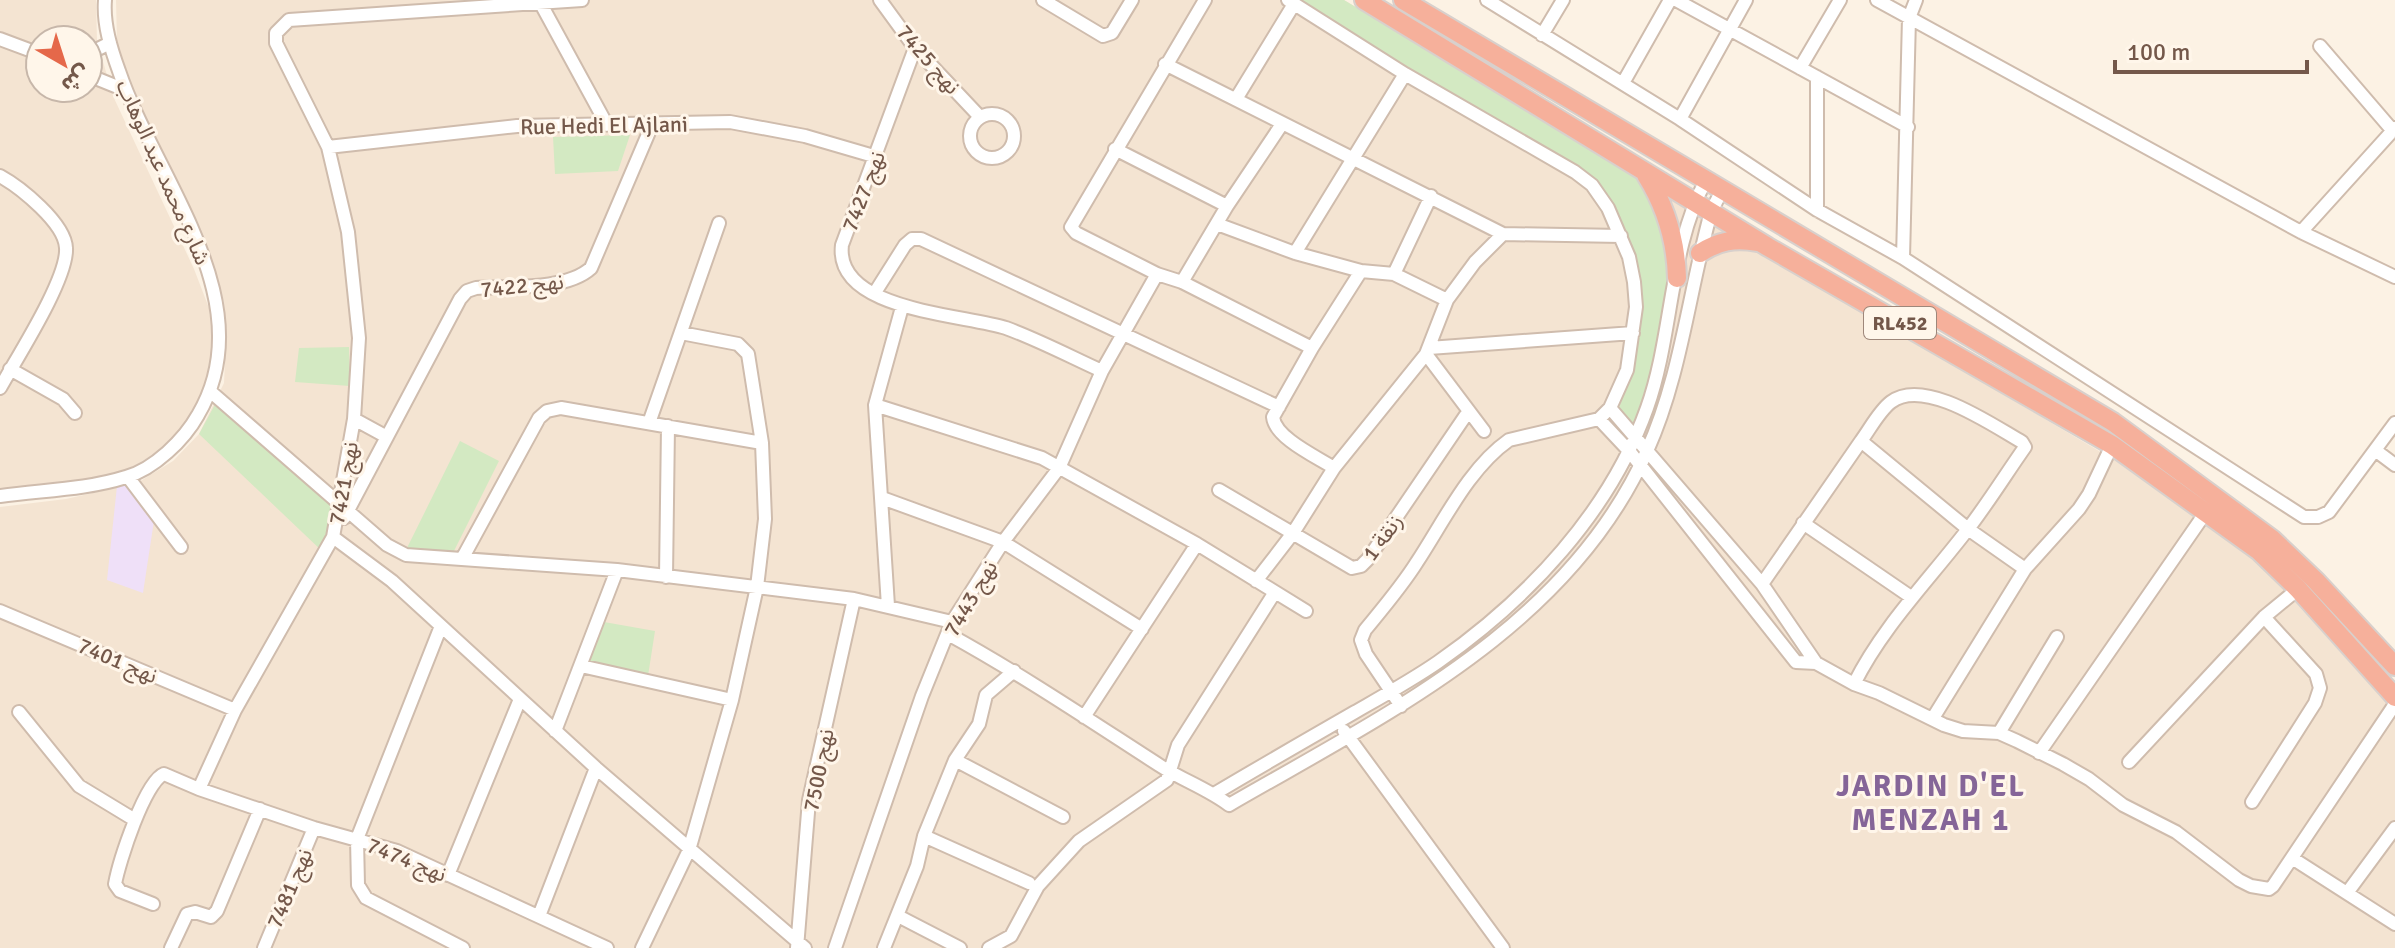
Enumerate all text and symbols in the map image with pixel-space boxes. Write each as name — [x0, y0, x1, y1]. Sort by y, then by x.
street label: نهج 7425 — [889, 19, 966, 102]
north arrow — [24, 24, 104, 104]
scale bar — [2115, 24, 2307, 74]
text: 100 m — [2127, 37, 2190, 67]
text: ش — [56, 59, 96, 99]
street label: شارع محمد عبد الوهاب — [108, 75, 217, 270]
street label: Rue Hedi El Ajlani — [520, 111, 688, 140]
street label: نهج 7427 — [836, 147, 894, 236]
street label: نهج 7422 — [479, 268, 565, 306]
road number: RL452 — [1864, 307, 1936, 339]
street label: نهج 7421 — [323, 440, 367, 527]
street label: زنقة 1 — [1356, 508, 1409, 566]
street label: نهج 7443 — [938, 555, 1006, 643]
street label: نهج 7401 — [73, 632, 162, 692]
street label: نهج 7500 — [797, 726, 843, 814]
district label: JARDIN D'EL MENZAH 1 — [1836, 768, 2026, 839]
street label: نهج 7474 — [362, 831, 451, 890]
street label: نهج 7481 — [261, 844, 321, 933]

